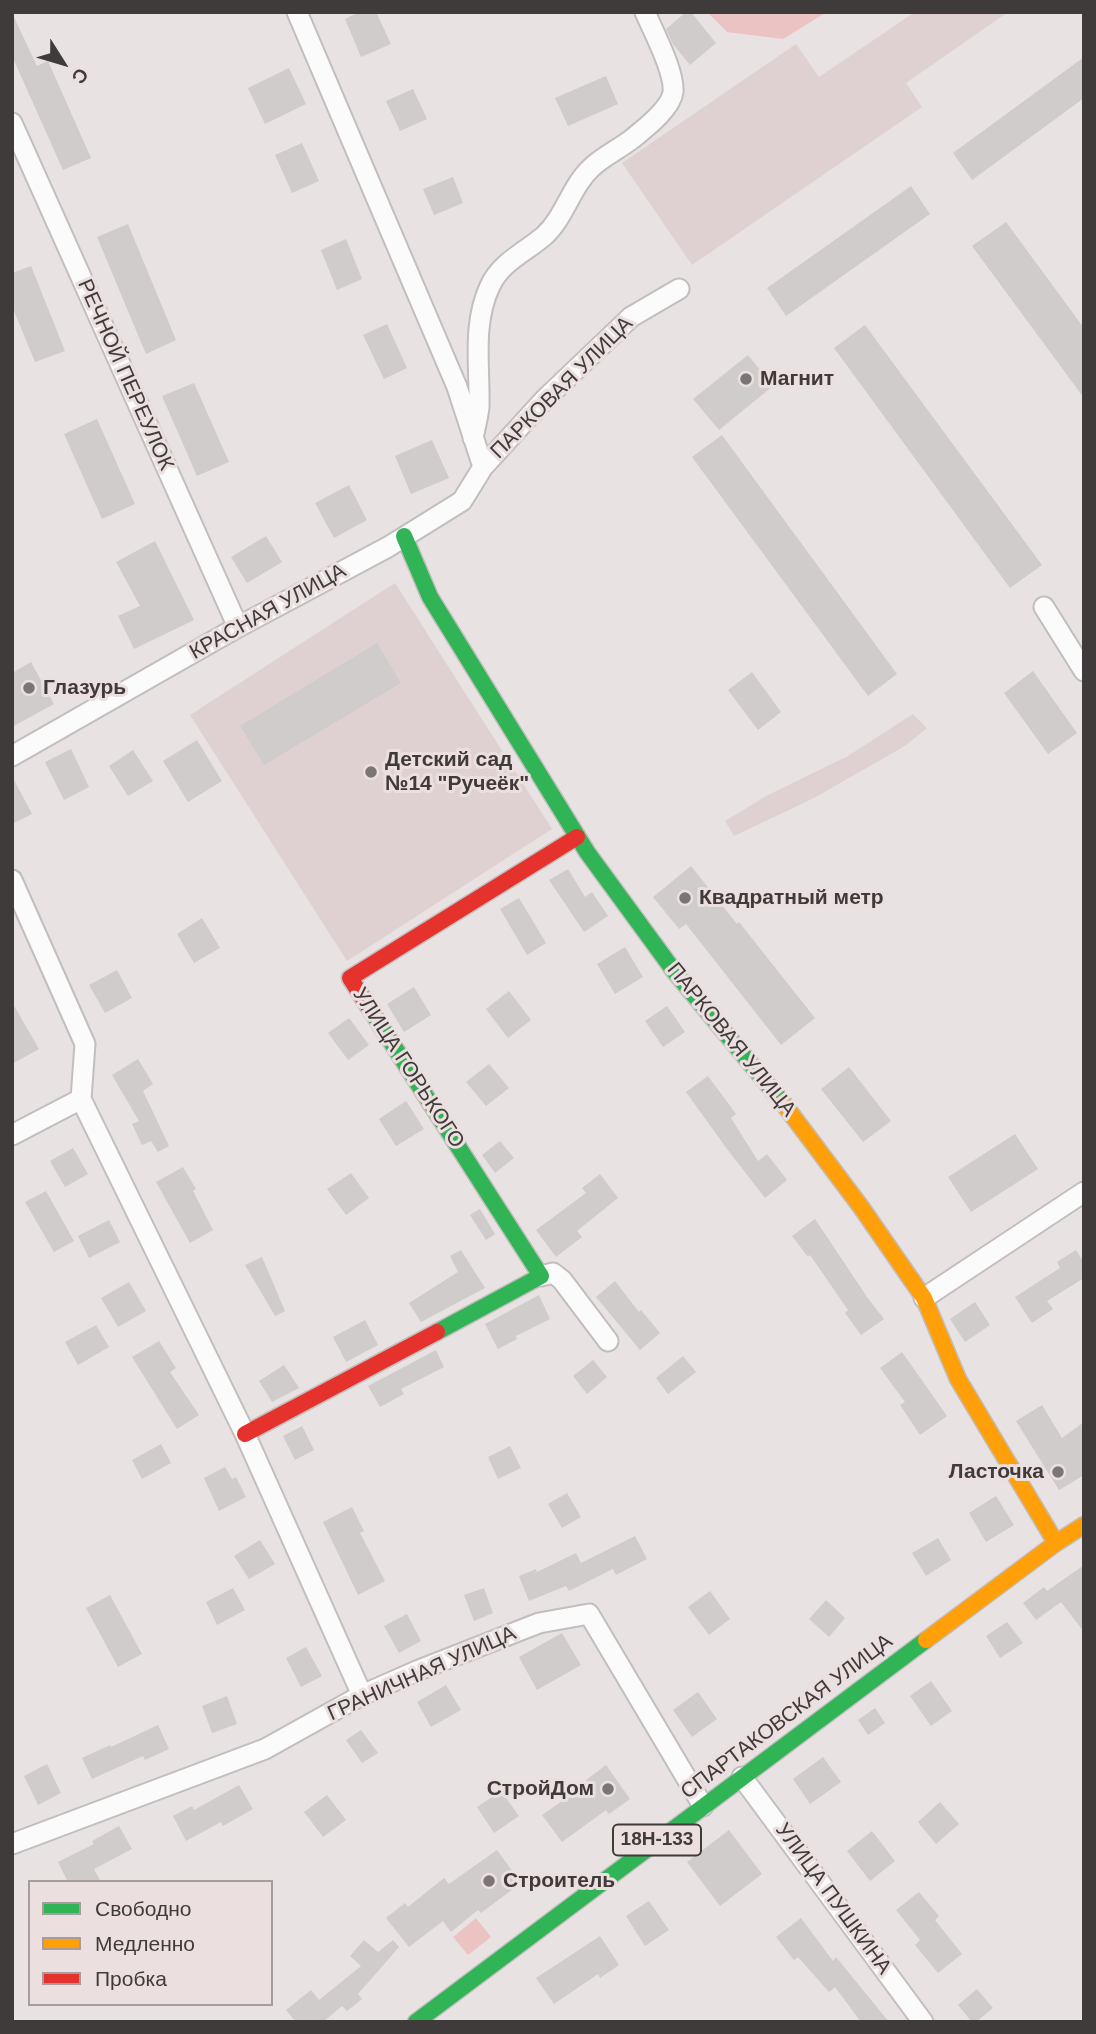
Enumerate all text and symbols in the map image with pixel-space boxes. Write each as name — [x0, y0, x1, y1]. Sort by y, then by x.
north arrow — [28, 28, 98, 98]
text: С — [68, 64, 93, 88]
street label: РЕЧНОЙ ПЕРЕУЛОК — [71, 276, 179, 474]
street label: ПАРКОВАЯ УЛИЦА — [486, 312, 638, 464]
place label: Магнит — [760, 366, 834, 392]
marker: Магнит — [738, 371, 754, 387]
street label: КРАСНАЯ УЛИЦА — [185, 559, 351, 665]
place label: Глазурь — [43, 675, 126, 701]
marker: Глазурь — [21, 680, 37, 696]
place label: Детский сад №14 "Ручеёк" — [385, 747, 529, 797]
marker: Детский сад №14 "Ручеёк" — [363, 764, 379, 780]
place label: Квадратный метр — [699, 885, 884, 911]
marker: Квадратный метр — [677, 890, 693, 906]
street label: ПАРКОВАЯ УЛИЦА — [661, 958, 801, 1122]
street label: УЛИЦА ГОРЬКОГО — [347, 983, 469, 1153]
place label: Ласточка — [949, 1459, 1044, 1485]
marker: Ласточка — [1050, 1464, 1066, 1480]
street label: ГРАНИЧНАЯ УЛИЦА — [324, 1621, 520, 1727]
street label: СПАРТАКОВСКАЯ УЛИЦА — [676, 1629, 898, 1805]
place label: СтройДом — [487, 1776, 594, 1802]
marker: СтройДом — [600, 1781, 616, 1797]
street label: УЛИЦА ПУШКИНА — [770, 1818, 896, 1980]
road number: 18Н-133 — [613, 1824, 701, 1856]
place label: Строитель — [503, 1868, 615, 1894]
marker: Строитель — [481, 1873, 497, 1889]
legend — [28, 1880, 273, 2006]
text: Свободно — [95, 1897, 192, 1920]
text: Медленно — [95, 1932, 195, 1955]
text: Пробка — [95, 1967, 167, 1990]

